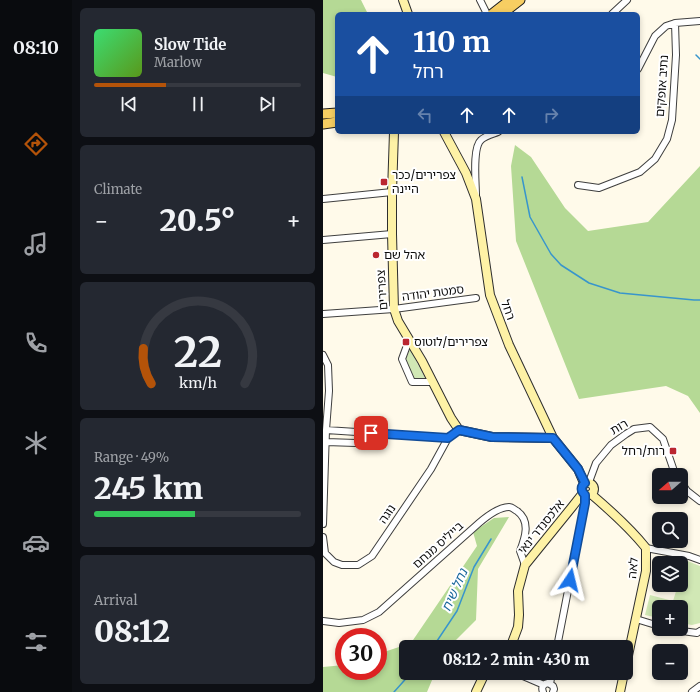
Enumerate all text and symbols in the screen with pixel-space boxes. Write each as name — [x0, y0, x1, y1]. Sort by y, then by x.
text: 110 m — [413, 24, 490, 60]
icon: ahead — [347, 28, 399, 80]
text: Slow Tide — [154, 35, 226, 54]
text: 08:10 — [13, 36, 59, 59]
text: Marlow — [154, 54, 202, 71]
street label: נתיב אופקים — [652, 54, 671, 117]
text: רחל — [413, 60, 444, 83]
icon: previous — [118, 93, 140, 115]
icon: pause — [187, 93, 209, 115]
icon: next — [256, 93, 278, 115]
icon: left — [414, 104, 436, 126]
icon: ahead — [456, 104, 478, 126]
icon: ahead — [498, 104, 520, 126]
icon: right — [540, 104, 562, 126]
icon: directions — [22, 130, 50, 158]
place label: צפרירים/ככר היינה — [392, 167, 456, 196]
marker: צפרירים/ככר היינה — [379, 177, 389, 187]
text: Climate — [94, 181, 142, 198]
text: 20.5° — [160, 201, 235, 239]
text: − — [94, 207, 109, 235]
text: + — [286, 207, 301, 235]
icon: music — [22, 230, 50, 258]
place label: אהל שם — [384, 247, 426, 262]
marker: אהל שם — [371, 250, 381, 260]
street label: צפרירים — [373, 269, 390, 311]
street label: סמטת יהודה — [401, 281, 465, 304]
street label: רחל — [498, 298, 519, 322]
text: 22 — [173, 326, 222, 378]
icon: phone — [22, 329, 50, 357]
place label: צפרירים/לוטוס — [414, 334, 488, 349]
marker: צפרירים/לוטוס — [401, 337, 411, 347]
text: km/h — [179, 374, 217, 392]
street label: רות — [607, 415, 630, 438]
pin — [354, 416, 388, 450]
icon: arrive — [360, 422, 382, 444]
icon: climate — [22, 429, 50, 457]
place label: רות/רחל — [622, 443, 665, 458]
marker: רות/רחל — [668, 446, 678, 456]
text: Range · 49% — [94, 449, 169, 466]
north arrow — [652, 468, 688, 504]
map controls — [652, 468, 688, 680]
text: 245 km — [94, 469, 203, 507]
street label: אלכסנדר ינאי — [514, 496, 567, 557]
street label: נוגה — [375, 501, 398, 526]
button: search — [652, 512, 688, 548]
street label: בייליס מנחם — [409, 518, 466, 571]
icon: car — [22, 529, 50, 557]
button: layers — [652, 556, 688, 592]
street label: לאה — [624, 557, 641, 579]
position arrow — [549, 559, 591, 601]
water label: נחל שיח — [438, 565, 472, 614]
text: Arrival — [94, 592, 137, 609]
button: + — [652, 600, 688, 636]
text: 08:12 — [94, 612, 170, 650]
icon: filters — [22, 628, 50, 656]
speed limit sign: 30 — [335, 628, 387, 680]
button: − — [652, 644, 688, 680]
text: 08:12 · 2 min · 430 m — [443, 650, 589, 669]

